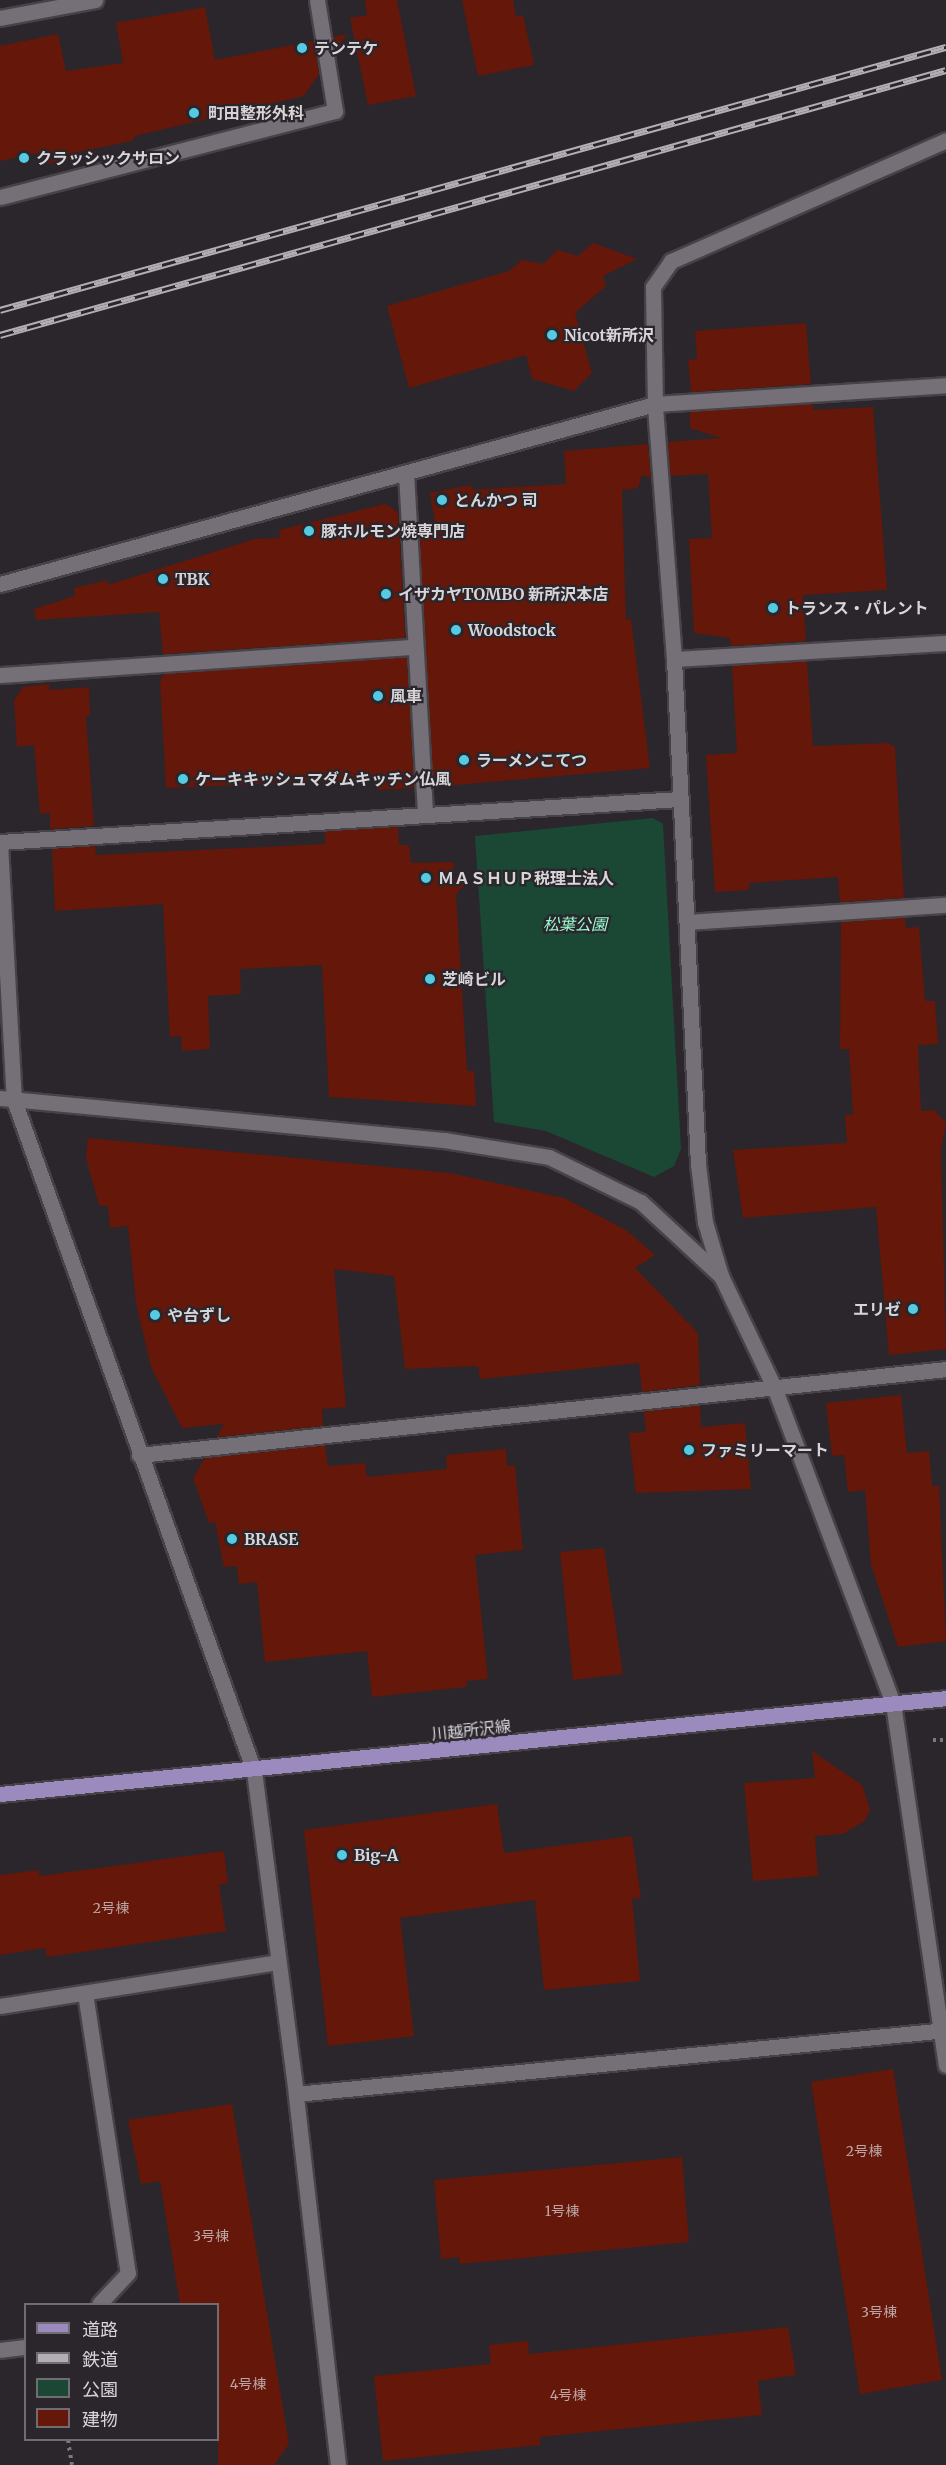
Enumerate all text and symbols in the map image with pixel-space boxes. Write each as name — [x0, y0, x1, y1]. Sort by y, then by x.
place label: テンテケ — [314, 38, 378, 58]
marker: テンテケ — [295, 41, 309, 55]
place label: 町田整形外科 — [208, 103, 304, 123]
marker: 町田整形外科 — [185, 104, 203, 122]
place label: クラッシックサロン — [36, 148, 180, 168]
marker: クラッシックサロン — [17, 151, 31, 165]
place label: Nicot新所沢 — [564, 325, 654, 345]
marker: Nicot新所沢 — [545, 328, 559, 342]
place label: とんかつ 司 — [454, 490, 538, 510]
marker: とんかつ 司 — [435, 493, 449, 507]
place label: 豚ホルモン焼専門店 — [321, 521, 465, 541]
marker: 豚ホルモン焼専門店 — [302, 524, 316, 538]
place label: TBK — [175, 569, 209, 589]
marker: TBK — [156, 572, 170, 586]
place label: イザカヤTOMBO 新所沢本店 — [398, 584, 608, 604]
marker: イザカヤTOMBO 新所沢本店 — [379, 587, 393, 601]
place label: トランス・パレント — [785, 598, 929, 618]
marker: トランス・パレント — [766, 601, 780, 615]
place label: Woodstock — [468, 620, 556, 640]
marker: Woodstock — [449, 623, 463, 637]
place label: 風車 — [390, 686, 422, 706]
marker: 風車 — [371, 689, 385, 703]
place label: ラーメンこてつ — [476, 750, 588, 770]
marker: ラーメンこてつ — [457, 753, 471, 767]
place label: ケーキキッシュマダムキッチン仏風 — [195, 769, 451, 789]
marker: ケーキキッシュマダムキッチン仏風 — [176, 772, 190, 786]
place label: ＭＡＳＨＵＰ税理士法人 — [438, 868, 614, 888]
marker: ＭＡＳＨＵＰ税理士法人 — [419, 871, 433, 885]
park label: 松葉公園 — [543, 914, 607, 934]
place label: 芝崎ビル — [442, 969, 506, 989]
marker: 芝崎ビル — [423, 972, 437, 986]
place label: エリゼ — [853, 1299, 901, 1319]
marker: エリゼ — [906, 1302, 920, 1316]
place label: や台ずし — [167, 1305, 231, 1325]
marker: や台ずし — [148, 1308, 162, 1322]
place label: ファミリーマート — [701, 1440, 829, 1460]
marker: ファミリーマート — [682, 1443, 696, 1457]
place label: BRASE — [244, 1529, 298, 1549]
marker: BRASE — [225, 1532, 239, 1546]
street label: 川越所沢線 — [430, 1716, 512, 1744]
place label: Big-A — [354, 1845, 398, 1865]
marker: Big-A — [335, 1848, 349, 1862]
house number: 2号棟 — [93, 1900, 129, 1916]
house number: 2号棟 — [846, 2143, 882, 2159]
house number: 1号棟 — [545, 2203, 579, 2219]
house number: 3号棟 — [193, 2228, 229, 2244]
legend — [24, 2303, 219, 2441]
house number: 3号棟 — [861, 2304, 897, 2320]
text: 道路 — [82, 2318, 118, 2341]
text: 鉄道 — [82, 2348, 118, 2371]
house number: 4号棟 — [230, 2376, 266, 2392]
text: 公園 — [82, 2378, 118, 2401]
house number: 4号棟 — [550, 2387, 586, 2403]
text: 建物 — [82, 2408, 118, 2431]

